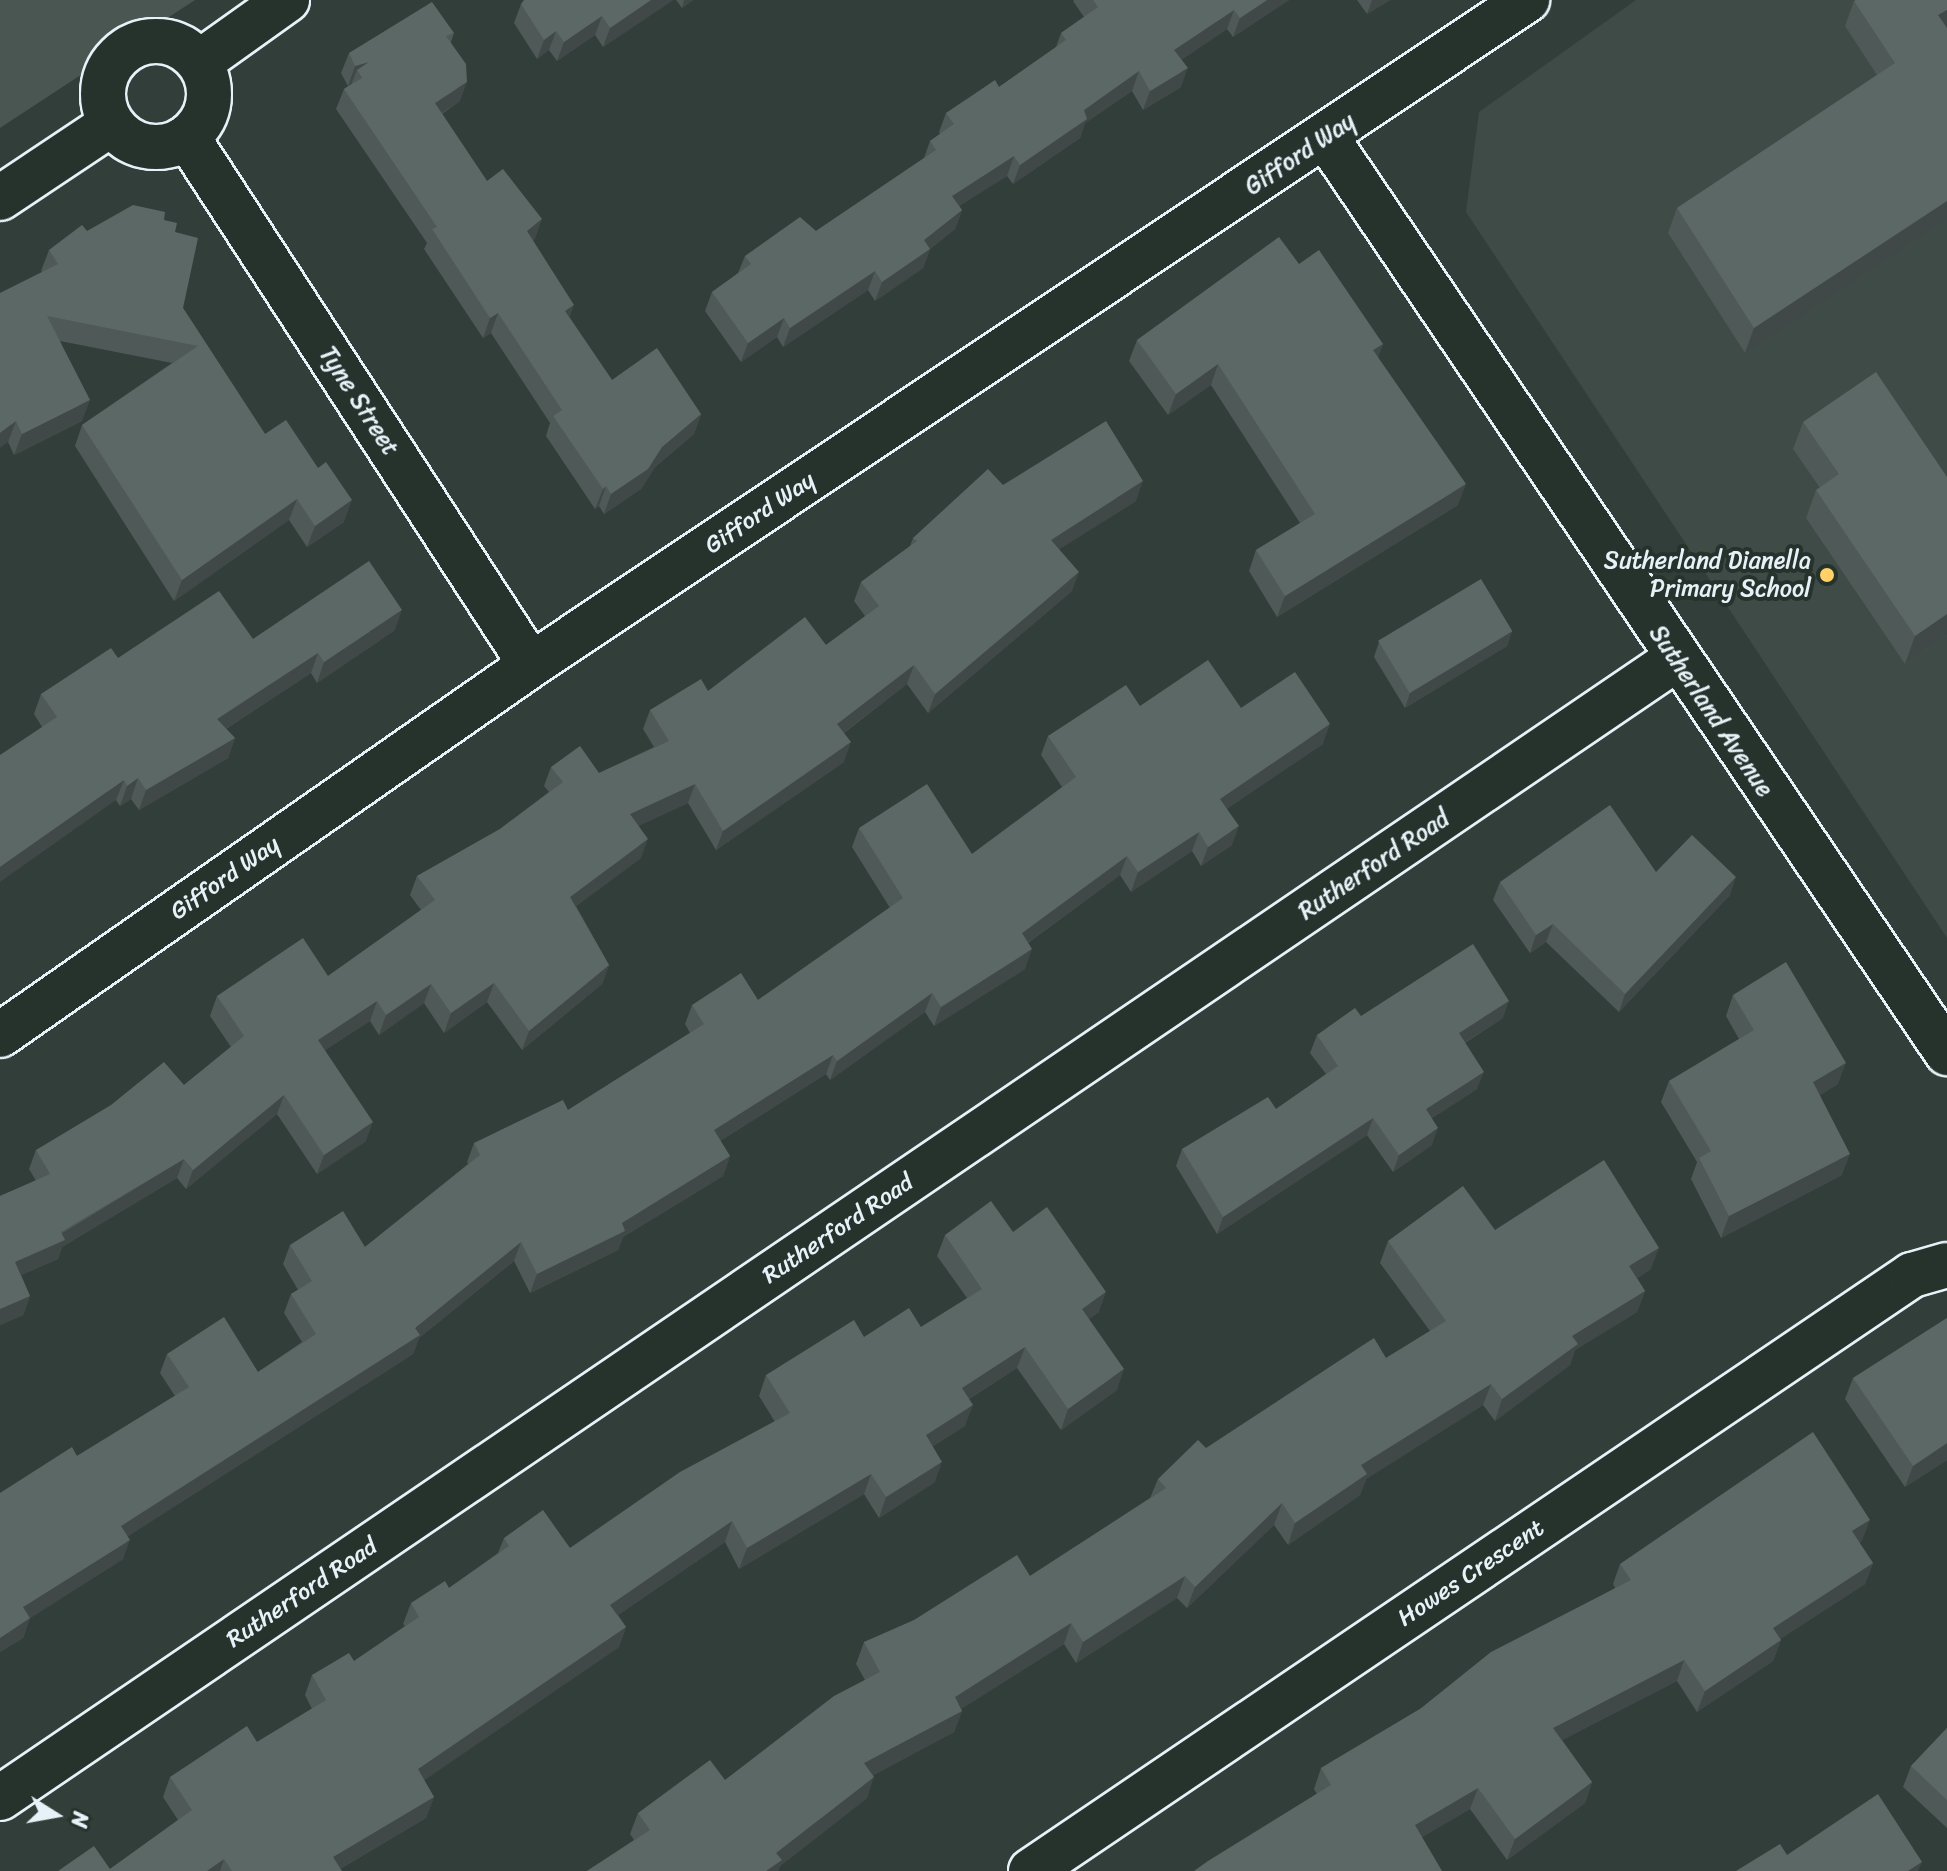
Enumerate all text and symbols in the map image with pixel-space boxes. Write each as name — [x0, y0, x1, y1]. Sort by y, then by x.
street label: Gifford Way — [1239, 107, 1361, 201]
street label: Tyne Street — [313, 341, 405, 461]
street label: Gifford Way — [699, 466, 821, 560]
place label: Sutherland Dianella Primary School — [1604, 547, 1811, 603]
marker: Sutherland Dianella Primary School — [1818, 566, 1836, 584]
street label: Sutherland Avenue — [1643, 620, 1779, 802]
street label: Rutherford Road — [1293, 804, 1455, 926]
street label: Gifford Way — [165, 830, 285, 926]
street label: Rutherford Road — [757, 1168, 919, 1290]
street label: Howes Crescent — [1392, 1513, 1550, 1633]
street label: Rutherford Road — [221, 1532, 383, 1654]
north arrow — [16, 1775, 96, 1855]
text: N — [59, 1808, 101, 1831]

